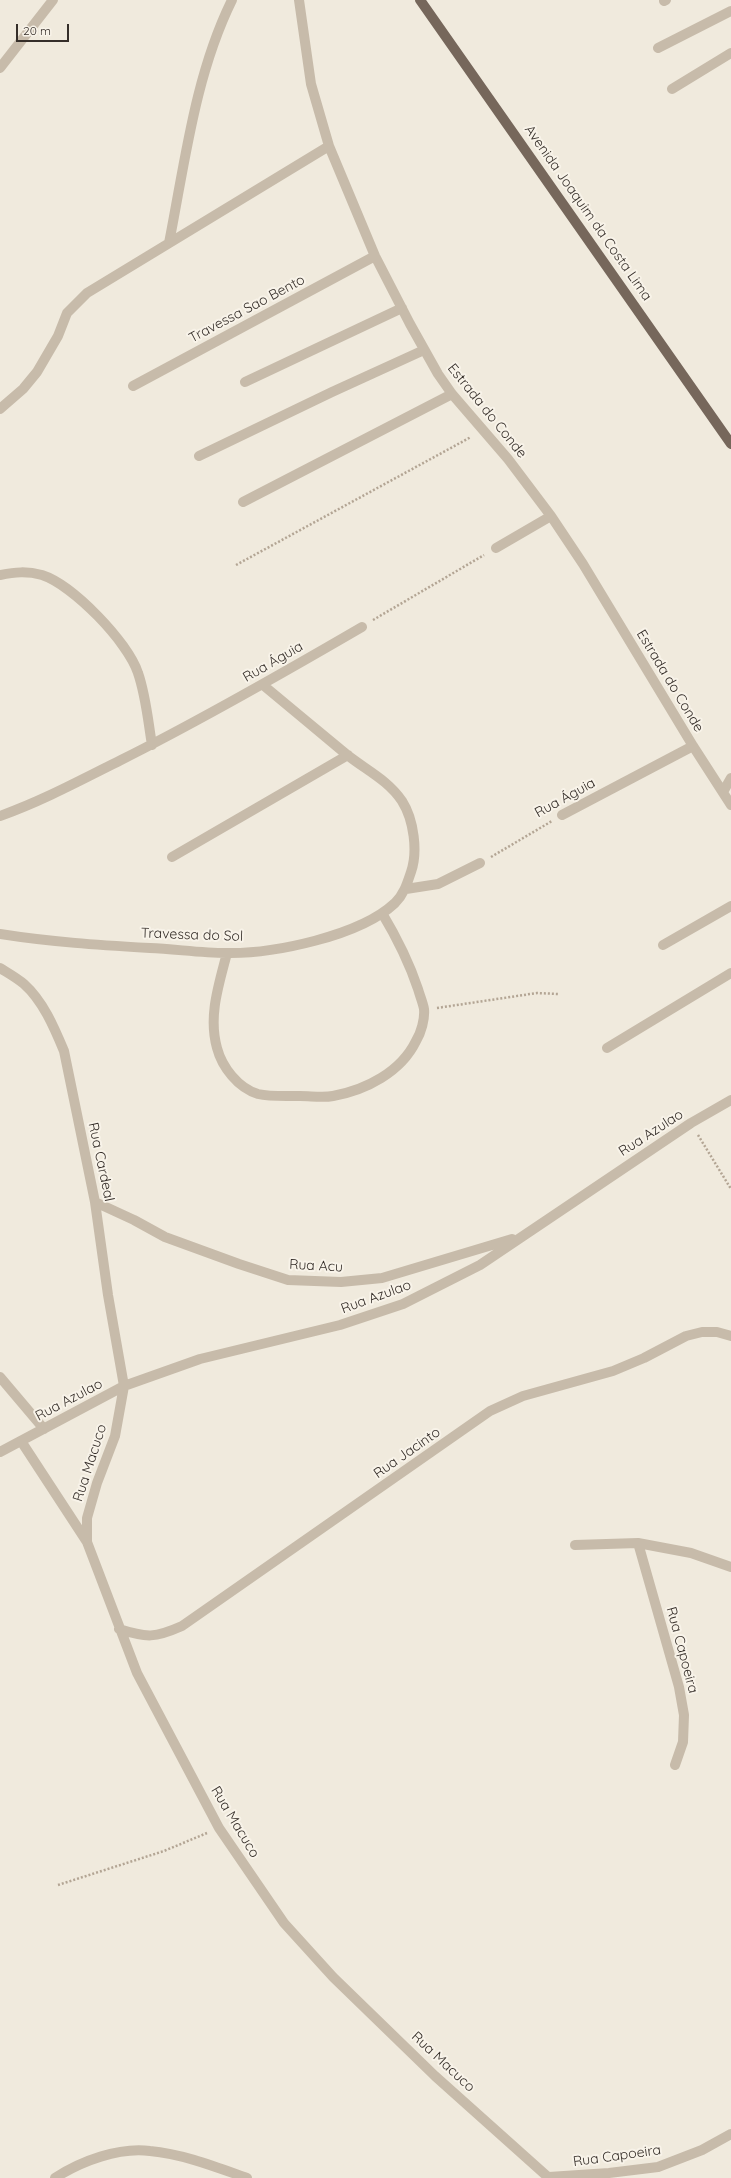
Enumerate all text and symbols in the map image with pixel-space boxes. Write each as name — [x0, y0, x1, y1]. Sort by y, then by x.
scale bar — [18, 16, 71, 42]
text: 20 m — [23, 23, 51, 38]
street label: Avenida Joaquim da Costa Lima — [521, 122, 655, 304]
street label: Travessa Sao Bento — [186, 271, 308, 347]
street label: Estrada do Conde — [444, 360, 530, 462]
street label: Estrada do Conde — [633, 627, 707, 735]
street label: Rua Águia — [240, 638, 306, 686]
street label: Rua Águia — [532, 774, 598, 822]
street label: Travessa do Sol — [141, 925, 243, 945]
street label: Rua Azulao — [616, 1106, 686, 1160]
street label: Rua Cardeal — [84, 1121, 118, 1203]
street label: Rua Acu — [289, 1256, 343, 1276]
street label: Rua Azulao — [339, 1277, 413, 1317]
street label: Rua Azulao — [33, 1375, 105, 1425]
street label: Rua Macuco — [70, 1422, 110, 1504]
street label: Rua Jacinto — [370, 1424, 444, 1482]
street label: Rua Capoeira — [662, 1605, 702, 1695]
street label: Rua Macuco — [207, 1783, 263, 1861]
street label: Rua Macuco — [408, 2028, 478, 2096]
street label: Rua Capoeira — [572, 2142, 662, 2170]

